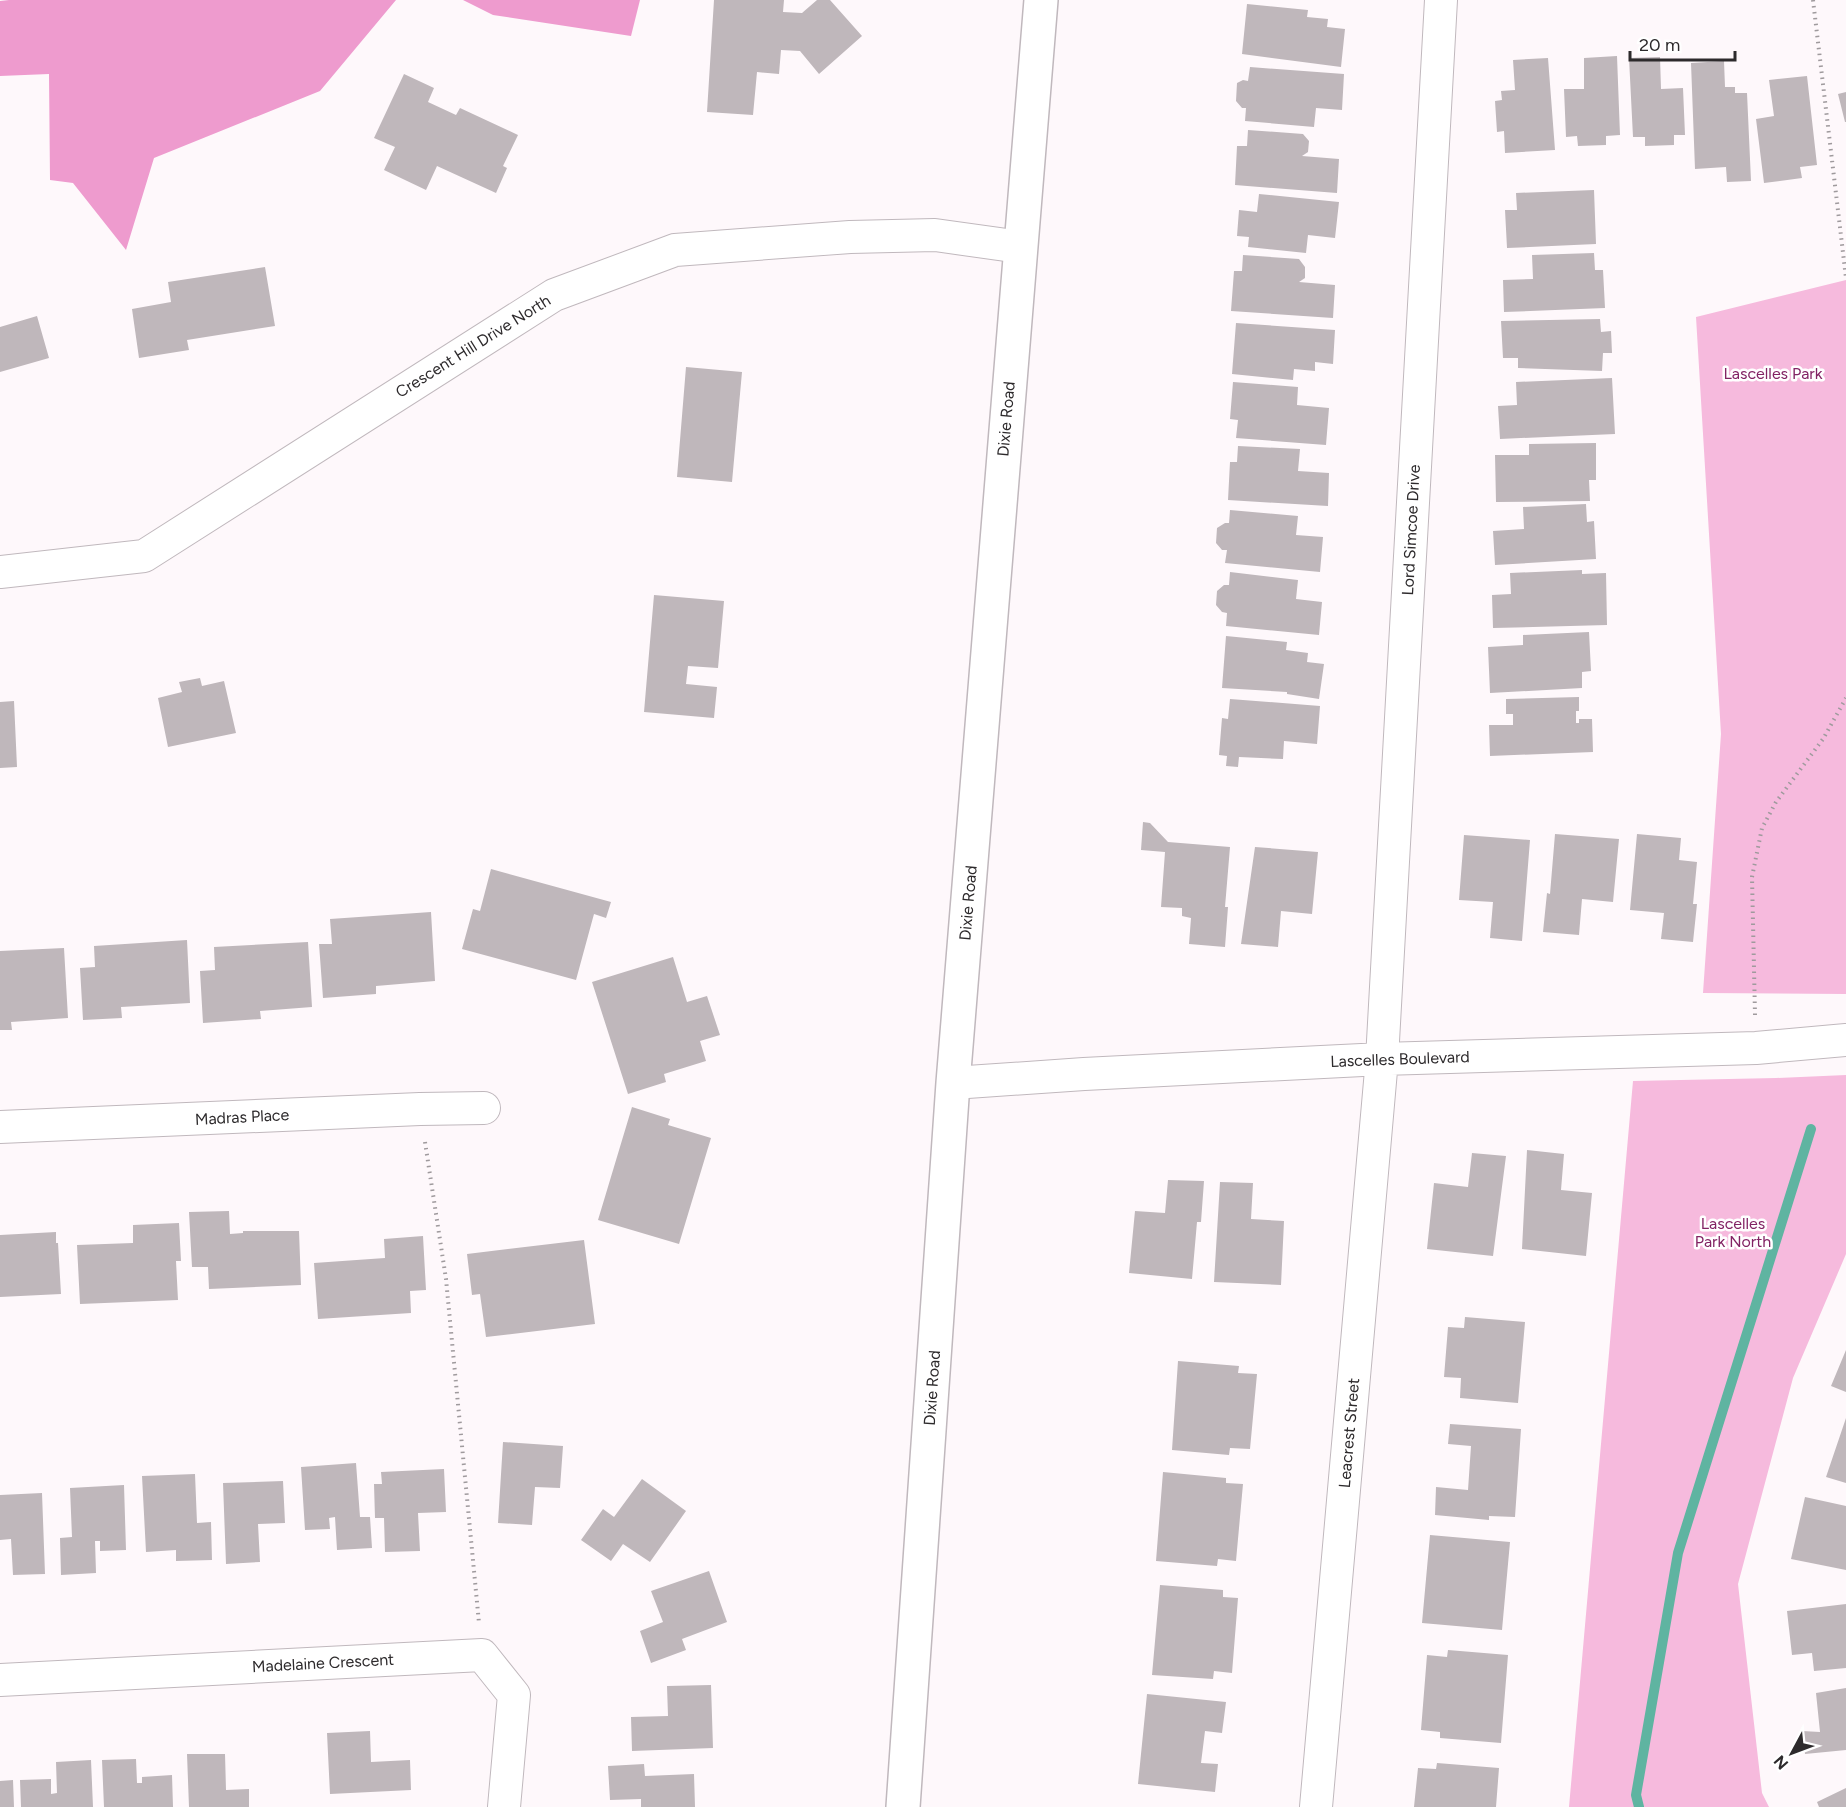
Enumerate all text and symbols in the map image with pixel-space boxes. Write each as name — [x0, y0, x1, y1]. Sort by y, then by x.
scale bar — [1630, 24, 1735, 62]
text: 20 m — [1639, 34, 1680, 56]
street label: Crescent Hill Drive North — [392, 290, 554, 402]
park label: Lascelles Park — [1724, 364, 1823, 383]
street label: Dixie Road — [993, 381, 1019, 457]
street label: Lord Simcoe Drive — [1398, 464, 1424, 596]
street label: Dixie Road — [955, 865, 981, 941]
street label: Lascelles Boulevard — [1330, 1047, 1470, 1071]
street label: Madras Place — [194, 1105, 290, 1129]
park label: Lascelles Park North — [1695, 1214, 1771, 1251]
street label: Dixie Road — [920, 1350, 944, 1426]
street label: Leacrest Street — [1335, 1377, 1363, 1489]
street label: Madelaine Crescent — [251, 1650, 395, 1676]
north arrow — [1762, 1723, 1822, 1783]
text: N — [1770, 1752, 1792, 1773]

